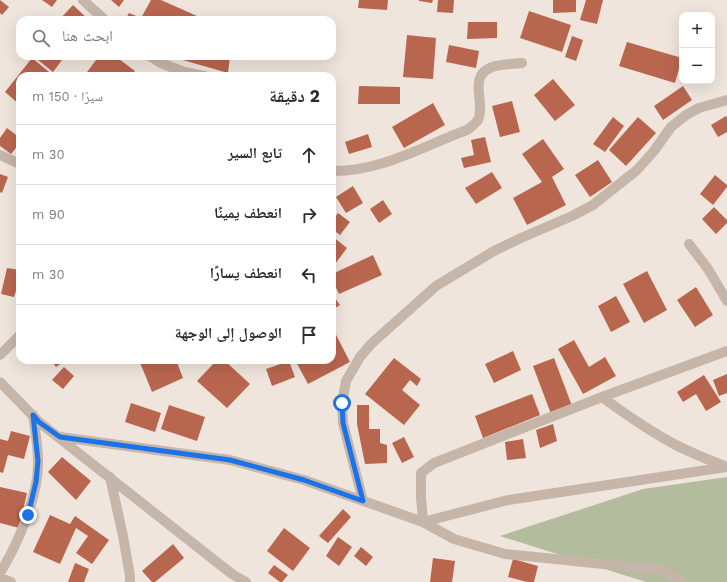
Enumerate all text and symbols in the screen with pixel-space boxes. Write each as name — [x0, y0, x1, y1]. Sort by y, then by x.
map controls — [679, 12, 715, 84]
button: + — [679, 12, 715, 48]
search box — [16, 16, 336, 60]
icon: search — [30, 27, 52, 49]
text: ابحث هنا — [62, 27, 113, 45]
button: − — [679, 48, 715, 84]
text: 2 دقيقة — [269, 86, 320, 106]
text: سيرًا · 150 m — [32, 89, 103, 104]
text: تابع السير — [228, 144, 282, 162]
icon: ahead — [298, 144, 320, 166]
text: 30 m — [32, 147, 65, 162]
text: انعطف يمينًا — [214, 204, 282, 222]
icon: right — [298, 204, 320, 226]
text: 90 m — [32, 207, 65, 222]
text: انعطف يسارًا — [210, 264, 282, 282]
icon: left — [298, 264, 320, 286]
text: 30 m — [32, 267, 65, 282]
text: الوصول إلى الوجهة — [175, 324, 282, 342]
icon: arrive — [298, 324, 320, 346]
route start — [333, 394, 351, 412]
route end — [19, 506, 37, 524]

